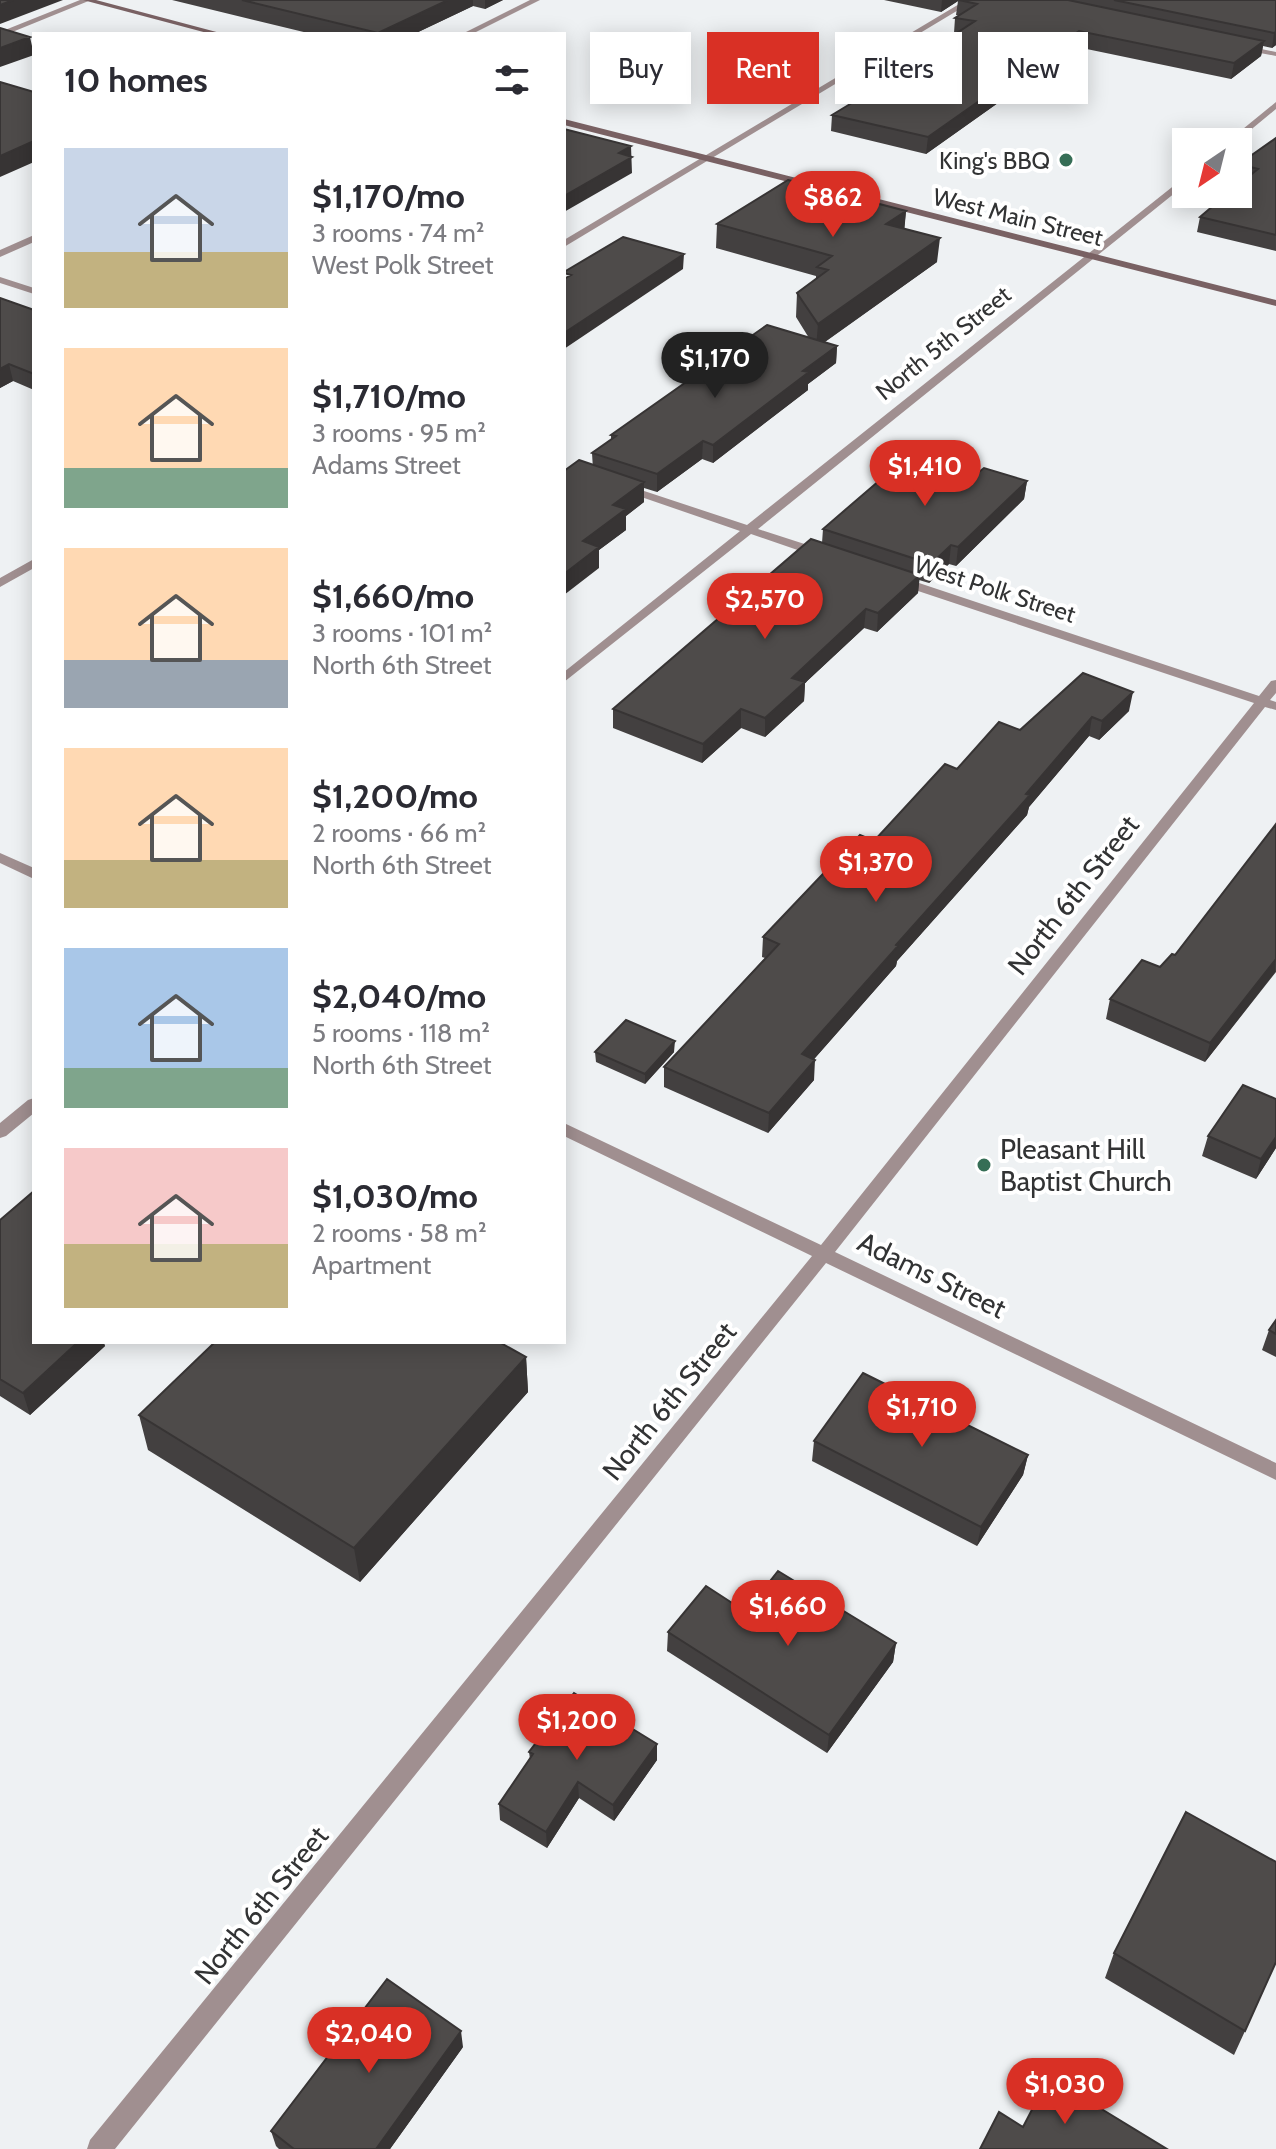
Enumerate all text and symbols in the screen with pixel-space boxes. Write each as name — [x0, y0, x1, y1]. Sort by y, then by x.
chip: Buy — [590, 32, 691, 104]
chip: Rent — [707, 32, 819, 104]
chip: Filters — [835, 32, 962, 104]
chip: New — [978, 32, 1088, 104]
icon: filters — [490, 58, 534, 102]
text: 10 homes — [64, 59, 208, 101]
north arrow — [1172, 128, 1252, 208]
map controls — [1172, 128, 1252, 208]
place label: King's BBQ — [939, 146, 1050, 175]
marker: King's BBQ — [1057, 151, 1075, 169]
pin: $862 — [786, 171, 880, 239]
text: $1,170/mo — [312, 175, 465, 217]
icon: home — [128, 180, 224, 276]
text: $862 — [803, 181, 863, 213]
street label: West Main Street — [930, 182, 1106, 252]
text: 3 rooms · 74 m² — [312, 217, 484, 249]
text: West Polk Street — [312, 249, 494, 281]
street label: North 5th Street — [870, 280, 1016, 406]
pin: $1,170 — [650, 332, 780, 400]
text: $1,170 — [679, 342, 751, 374]
text: $1,710/mo — [312, 375, 466, 417]
icon: home — [128, 380, 224, 476]
text: 3 rooms · 95 m² — [312, 417, 486, 449]
pin: $1,410 — [860, 440, 990, 508]
text: Adams Street — [312, 449, 461, 481]
text: $1,410 — [888, 450, 962, 482]
street label: West Polk Street — [911, 549, 1079, 629]
pin: $2,570 — [700, 573, 830, 641]
text: $1,660/mo — [312, 575, 474, 617]
icon: home — [128, 580, 224, 676]
text: $2,570 — [725, 583, 805, 615]
text: 3 rooms · 101 m² — [312, 617, 492, 649]
text: North 6th Street — [312, 649, 491, 681]
text: $1,200/mo — [312, 775, 478, 817]
icon: home — [128, 780, 224, 876]
street label: North 6th Street — [1000, 808, 1146, 982]
text: 2 rooms · 66 m² — [312, 817, 486, 849]
pin: $1,370 — [811, 836, 941, 904]
text: $1,370 — [838, 846, 914, 878]
text: North 6th Street — [312, 849, 491, 881]
text: $2,040/mo — [312, 975, 486, 1017]
icon: home — [128, 980, 224, 1076]
text: 5 rooms · 118 m² — [312, 1017, 490, 1049]
text: North 6th Street — [312, 1049, 491, 1081]
place label: Pleasant Hill Baptist Church — [1000, 1132, 1172, 1198]
marker: Pleasant Hill Baptist Church — [975, 1156, 993, 1174]
text: $1,030/mo — [312, 1175, 478, 1217]
icon: home — [128, 1180, 224, 1276]
text: 2 rooms · 58 m² — [312, 1217, 487, 1249]
street label: Adams Street — [852, 1225, 1012, 1325]
text: Apartment — [312, 1249, 431, 1281]
street label: North 6th Street — [595, 1315, 743, 1487]
pin: $1,710 — [857, 1381, 987, 1449]
text: $1,710 — [886, 1391, 958, 1423]
pin: $1,660 — [723, 1580, 853, 1648]
text: $1,660 — [749, 1590, 827, 1622]
pin: $1,200 — [512, 1694, 642, 1762]
text: $1,200 — [536, 1704, 618, 1736]
street label: North 6th Street — [187, 1819, 335, 1991]
pin: $2,040 — [304, 2007, 434, 2075]
text: $2,040 — [325, 2017, 413, 2049]
pin: $1,030 — [1000, 2058, 1130, 2126]
text: $1,030 — [1024, 2068, 1106, 2100]

